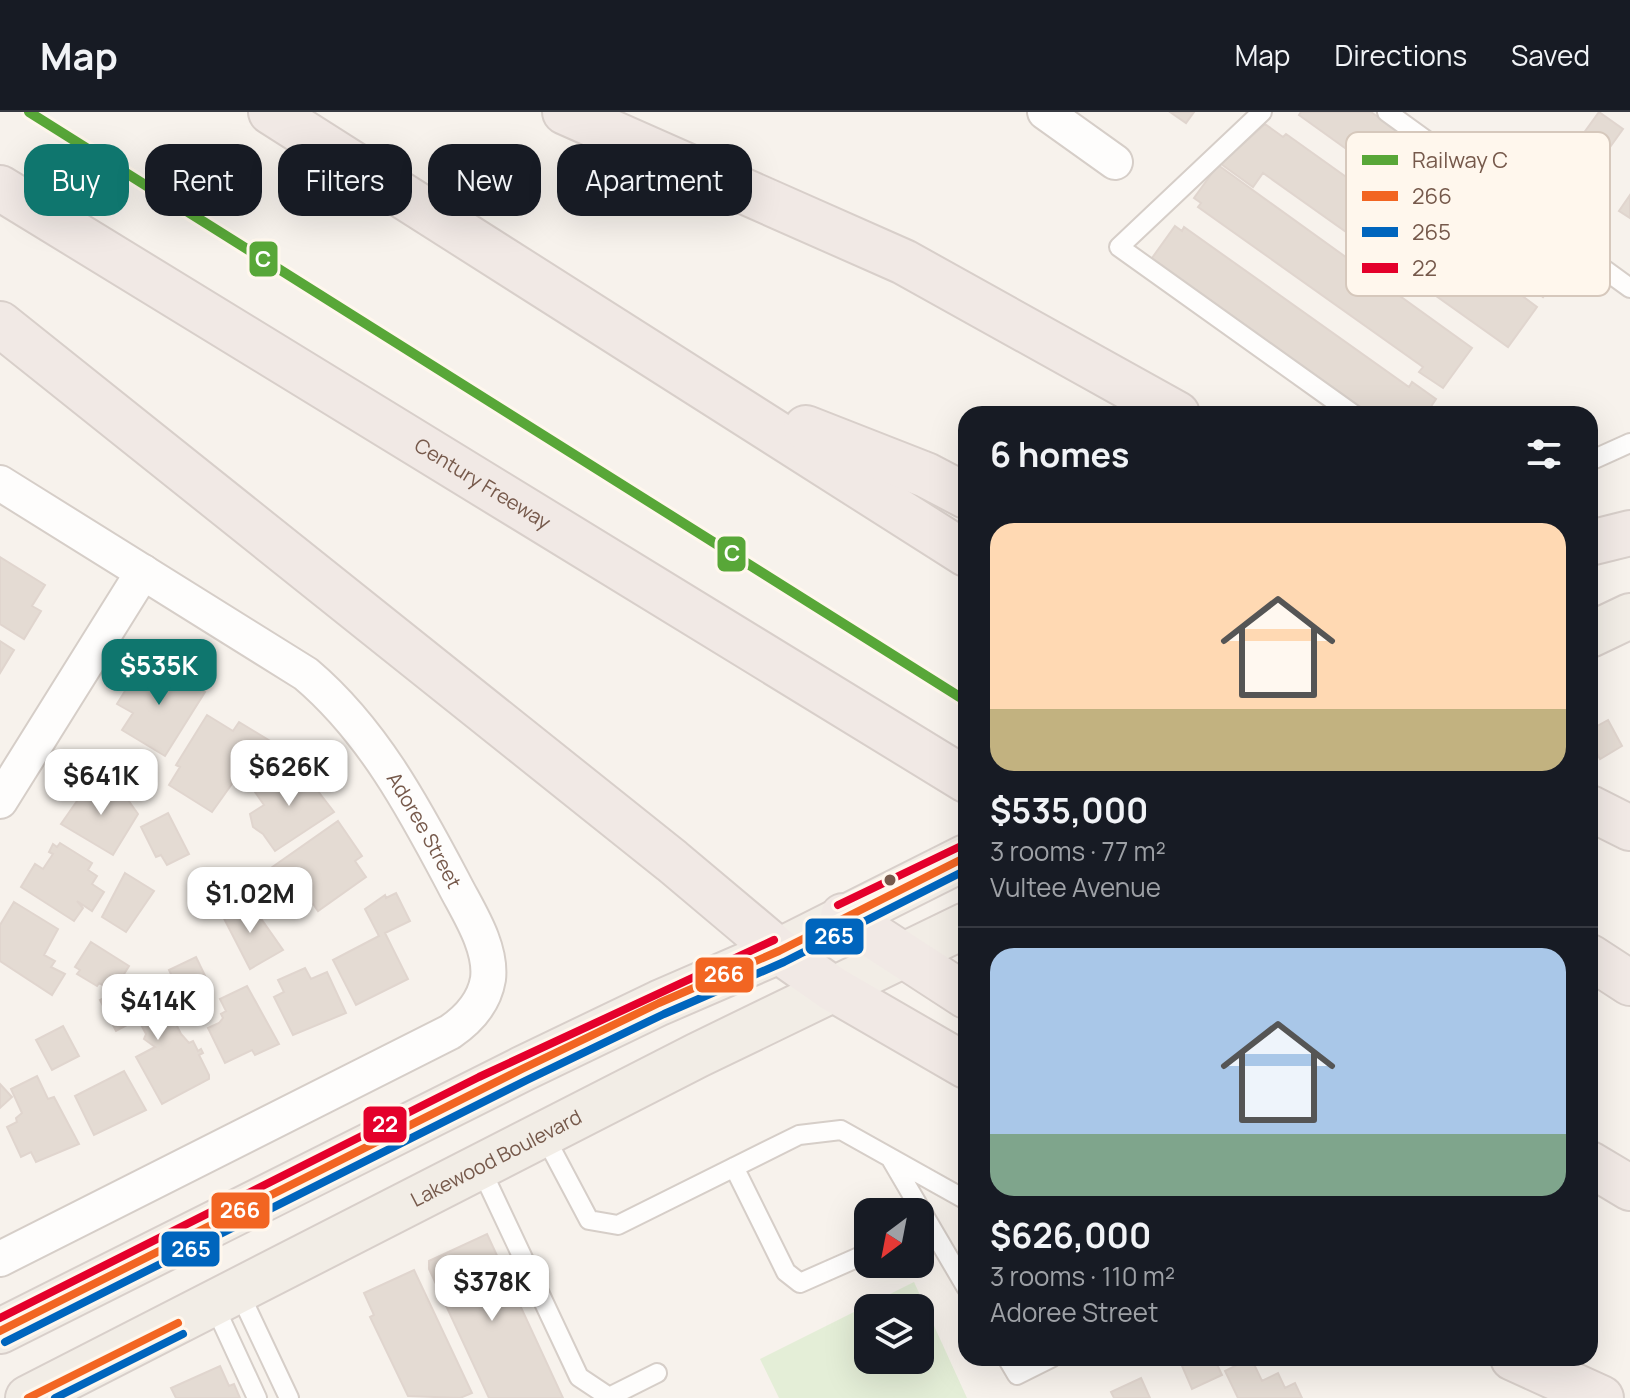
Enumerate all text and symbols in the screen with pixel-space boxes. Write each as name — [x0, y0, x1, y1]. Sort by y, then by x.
text: Map — [40, 29, 118, 81]
text: Map — [1235, 36, 1290, 74]
text: Directions — [1334, 36, 1467, 74]
text: Saved — [1511, 36, 1590, 74]
legend — [1346, 132, 1610, 296]
chip: Buy — [24, 144, 129, 216]
chip: Rent — [145, 144, 262, 216]
chip: Filters — [278, 144, 412, 216]
chip: New — [428, 144, 541, 216]
chip: Apartment — [557, 144, 752, 216]
text: Railway C — [1412, 145, 1508, 175]
text: 266 — [1412, 181, 1452, 211]
text: 265 — [1412, 217, 1451, 247]
line badge: C — [248, 240, 279, 278]
text: C — [255, 244, 271, 274]
text: 22 — [1412, 253, 1437, 283]
street label: Century Freeway — [410, 431, 556, 536]
text: 6 homes — [990, 431, 1129, 477]
icon: filters — [1522, 432, 1566, 476]
line badge: C — [716, 535, 747, 573]
text: C — [724, 538, 740, 568]
icon: home — [1206, 575, 1350, 719]
pin: $535K — [103, 639, 215, 707]
text: $535K — [120, 647, 198, 683]
pin: $626K — [233, 740, 345, 808]
text: $626K — [249, 748, 329, 784]
pin: $641K — [45, 749, 157, 817]
text: $641K — [63, 757, 139, 793]
street label: Adoree Street — [381, 767, 468, 893]
text: $535,000 — [990, 787, 1148, 833]
text: 3 rooms · 77 m² — [990, 833, 1166, 869]
pin: $1.02M — [185, 867, 315, 935]
text: Vultee Avenue — [990, 869, 1161, 905]
unlabelled marker — [882, 872, 898, 888]
text: $1.02M — [205, 875, 295, 911]
line badge: 265 — [804, 917, 865, 956]
text: 265 — [814, 921, 854, 951]
line badge: 266 — [694, 956, 755, 994]
text: 266 — [704, 959, 744, 989]
pin: $414K — [102, 974, 214, 1042]
text: $414K — [120, 982, 196, 1018]
icon: home — [1206, 1000, 1350, 1144]
street label: Lakewood Boulevard — [406, 1103, 586, 1213]
line badge: 22 — [362, 1105, 408, 1144]
text: 22 — [372, 1109, 398, 1139]
line badge: 266 — [210, 1191, 271, 1230]
text: 266 — [220, 1195, 260, 1225]
north arrow — [854, 1198, 934, 1278]
map controls — [854, 1198, 934, 1374]
text: $626,000 — [990, 1212, 1151, 1258]
line badge: 265 — [160, 1230, 221, 1268]
text: 265 — [171, 1234, 211, 1264]
pin: $378K — [436, 1255, 548, 1323]
text: 3 rooms · 110 m² — [990, 1258, 1175, 1294]
text: $378K — [453, 1263, 531, 1299]
button: layers — [854, 1294, 934, 1374]
text: Adoree Street — [990, 1294, 1158, 1330]

